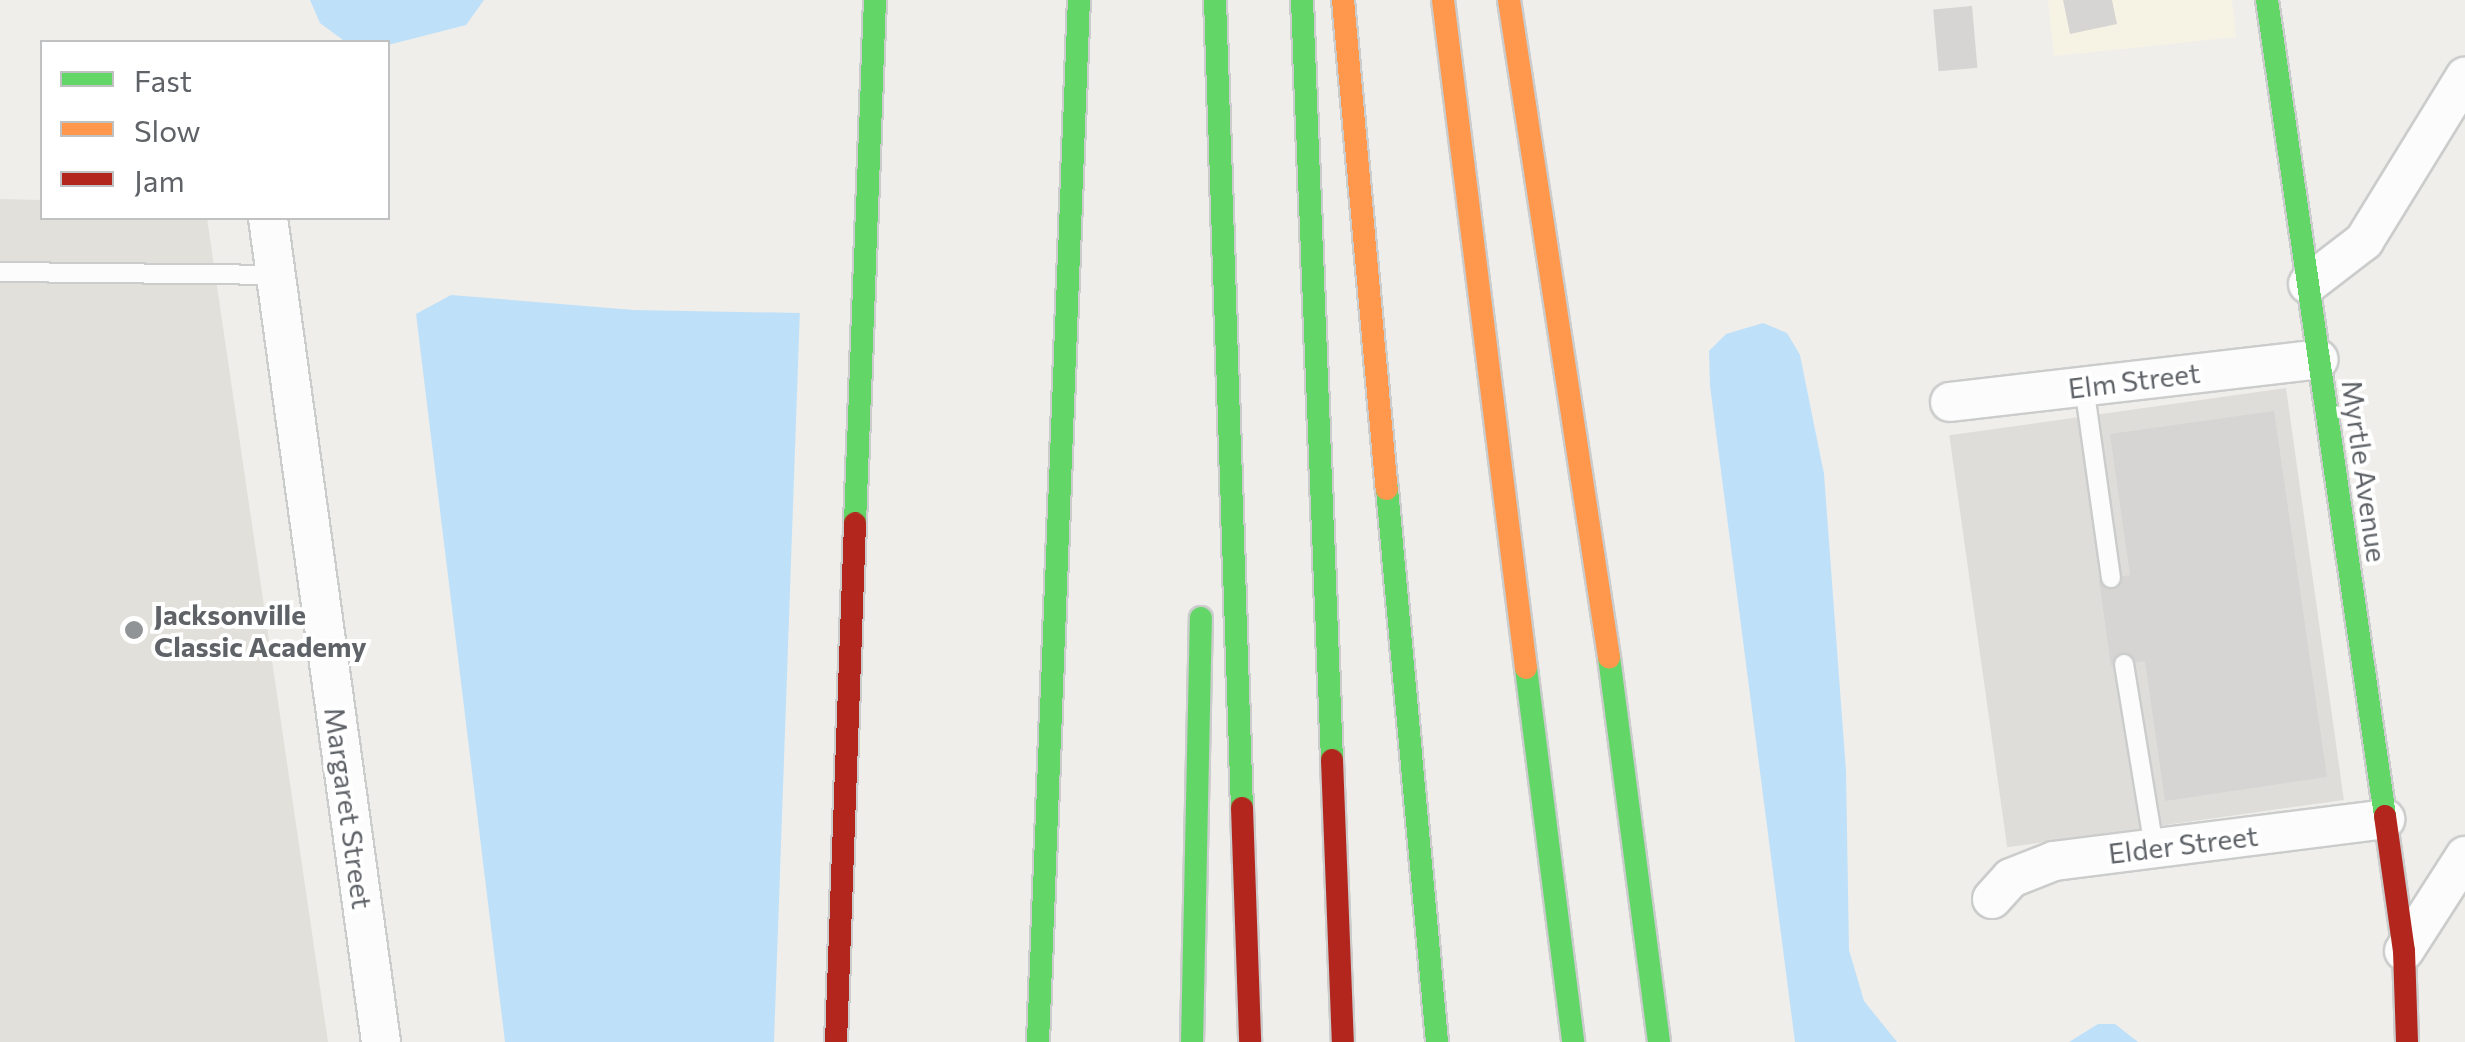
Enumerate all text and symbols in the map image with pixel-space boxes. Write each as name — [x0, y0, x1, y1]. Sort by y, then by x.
legend — [40, 40, 390, 220]
text: Fast — [134, 61, 192, 98]
text: Slow — [134, 111, 201, 148]
text: Jam — [134, 161, 185, 198]
street label: Elm Street — [2066, 355, 2202, 405]
street label: Myrtle Avenue — [2336, 378, 2394, 564]
place label: Jacksonville Classic Academy — [154, 597, 367, 663]
marker: Jacksonville Classic Academy — [123, 619, 145, 641]
street label: Margaret Street — [318, 705, 380, 911]
street label: Elder Street — [2106, 818, 2260, 870]

